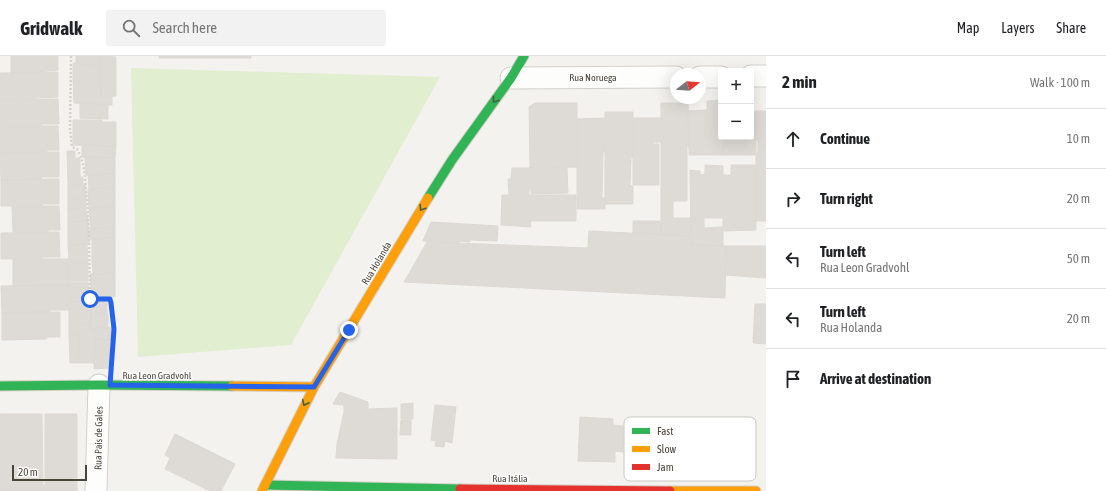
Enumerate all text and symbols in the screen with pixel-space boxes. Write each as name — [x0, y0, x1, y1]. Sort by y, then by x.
search box — [106, 10, 386, 46]
text: Gridwalk — [20, 17, 82, 39]
icon: search — [120, 17, 142, 39]
text: Search here — [152, 19, 217, 36]
text: Map — [957, 20, 979, 36]
text: Layers — [1001, 20, 1034, 36]
text: Share — [1056, 20, 1086, 36]
north arrow — [670, 68, 706, 104]
map controls — [718, 68, 754, 140]
button: + — [718, 68, 754, 104]
street label: Rua Noruega — [569, 72, 617, 83]
text: 2 min — [782, 72, 817, 92]
text: Walk · 100 m — [1030, 75, 1090, 90]
one-way arrow — [492, 96, 500, 103]
button: − — [718, 104, 754, 140]
icon: ahead — [782, 128, 804, 150]
text: Continue — [820, 130, 870, 147]
text: 10 m — [1067, 131, 1090, 146]
icon: right — [782, 188, 804, 210]
text: Turn right — [820, 190, 873, 207]
text: 20 m — [1067, 191, 1090, 206]
one-way arrow — [420, 204, 427, 211]
street label: Rua Holanda — [359, 240, 394, 287]
text: Turn left — [820, 243, 866, 260]
icon: left — [782, 248, 804, 270]
text: 50 m — [1067, 251, 1090, 266]
text: Rua Leon Gradvohl — [820, 260, 909, 275]
route start — [81, 290, 99, 308]
text: Turn left — [820, 303, 866, 320]
icon: left — [782, 308, 804, 330]
text: 20 m — [1067, 311, 1090, 326]
text: Rua Holanda — [820, 320, 882, 335]
route end — [340, 321, 358, 339]
icon: arrive — [782, 368, 804, 390]
street label: Rua Leon Gradvohl — [123, 370, 192, 381]
text: Arrive at destination — [820, 370, 931, 387]
one-way arrow — [302, 399, 310, 407]
street label: Rua País de Gales — [92, 406, 105, 470]
legend — [624, 417, 756, 481]
text: Fast — [657, 425, 673, 437]
text: Slow — [657, 443, 676, 455]
text: Jam — [657, 461, 674, 473]
scale bar — [12, 463, 87, 482]
text: 20 m — [18, 466, 38, 478]
street label: Rua Itália — [492, 473, 528, 484]

